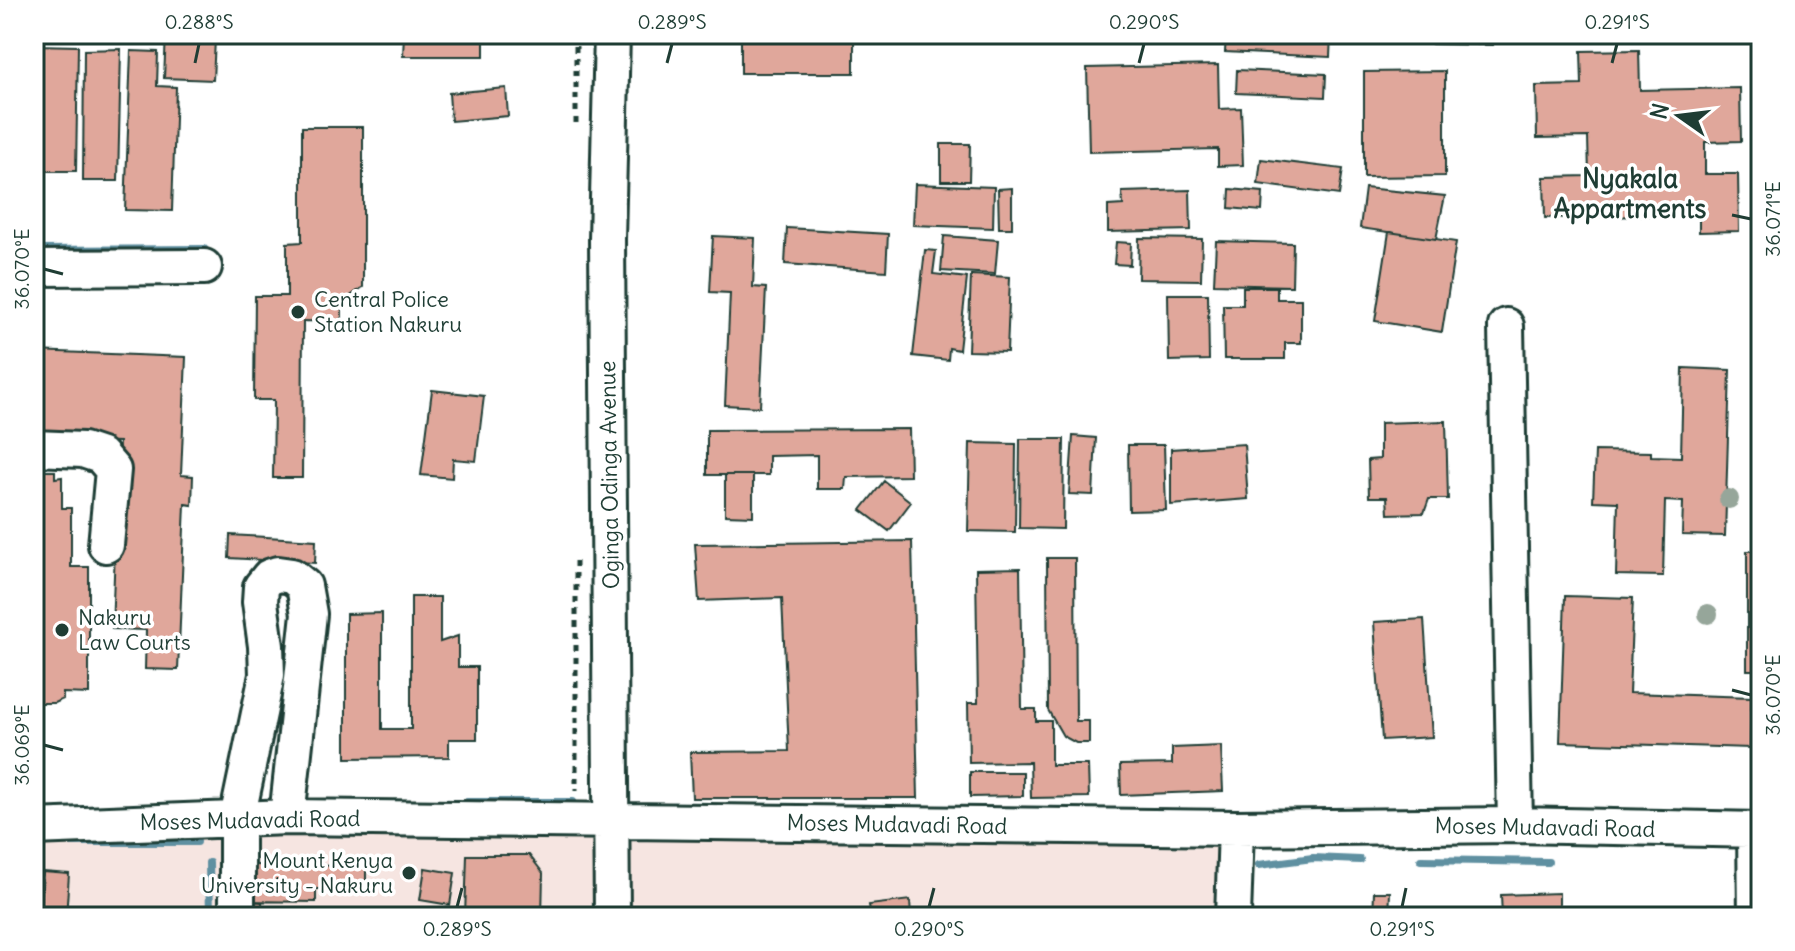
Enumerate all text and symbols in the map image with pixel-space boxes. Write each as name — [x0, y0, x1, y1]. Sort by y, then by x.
text: 0.288°S — [164, 9, 234, 34]
text: 0.289°S — [637, 9, 707, 34]
text: 0.290°S — [1109, 9, 1179, 34]
text: 0.291°S — [1584, 9, 1650, 34]
north arrow — [1639, 76, 1719, 156]
text: N — [1644, 100, 1675, 122]
district label: Nyakala Appartments — [1554, 162, 1707, 225]
text: 36.071°E — [1760, 181, 1785, 257]
text: 36.070°E — [9, 228, 34, 310]
place label: Central Police Station Nakuru — [314, 285, 462, 338]
marker: Central Police Station Nakuru — [289, 303, 307, 321]
street label: Oginga Odinga Avenue — [593, 361, 625, 589]
place label: Nakuru Law Courts — [78, 603, 191, 656]
marker: Nakuru Law Courts — [53, 621, 71, 639]
text: 36.070°E — [1760, 654, 1785, 736]
text: 36.069°E — [9, 704, 34, 786]
street label: Moses Mudavadi Road — [139, 804, 361, 836]
street label: Moses Mudavadi Road — [786, 808, 1008, 840]
street label: Moses Mudavadi Road — [1434, 811, 1656, 843]
place label: Mount Kenya University - Nakuru — [201, 846, 393, 899]
marker: Mount Kenya University - Nakuru — [400, 864, 418, 882]
text: 0.289°S — [422, 916, 492, 941]
text: 0.290°S — [894, 916, 964, 941]
text: 0.291°S — [1369, 916, 1435, 941]

